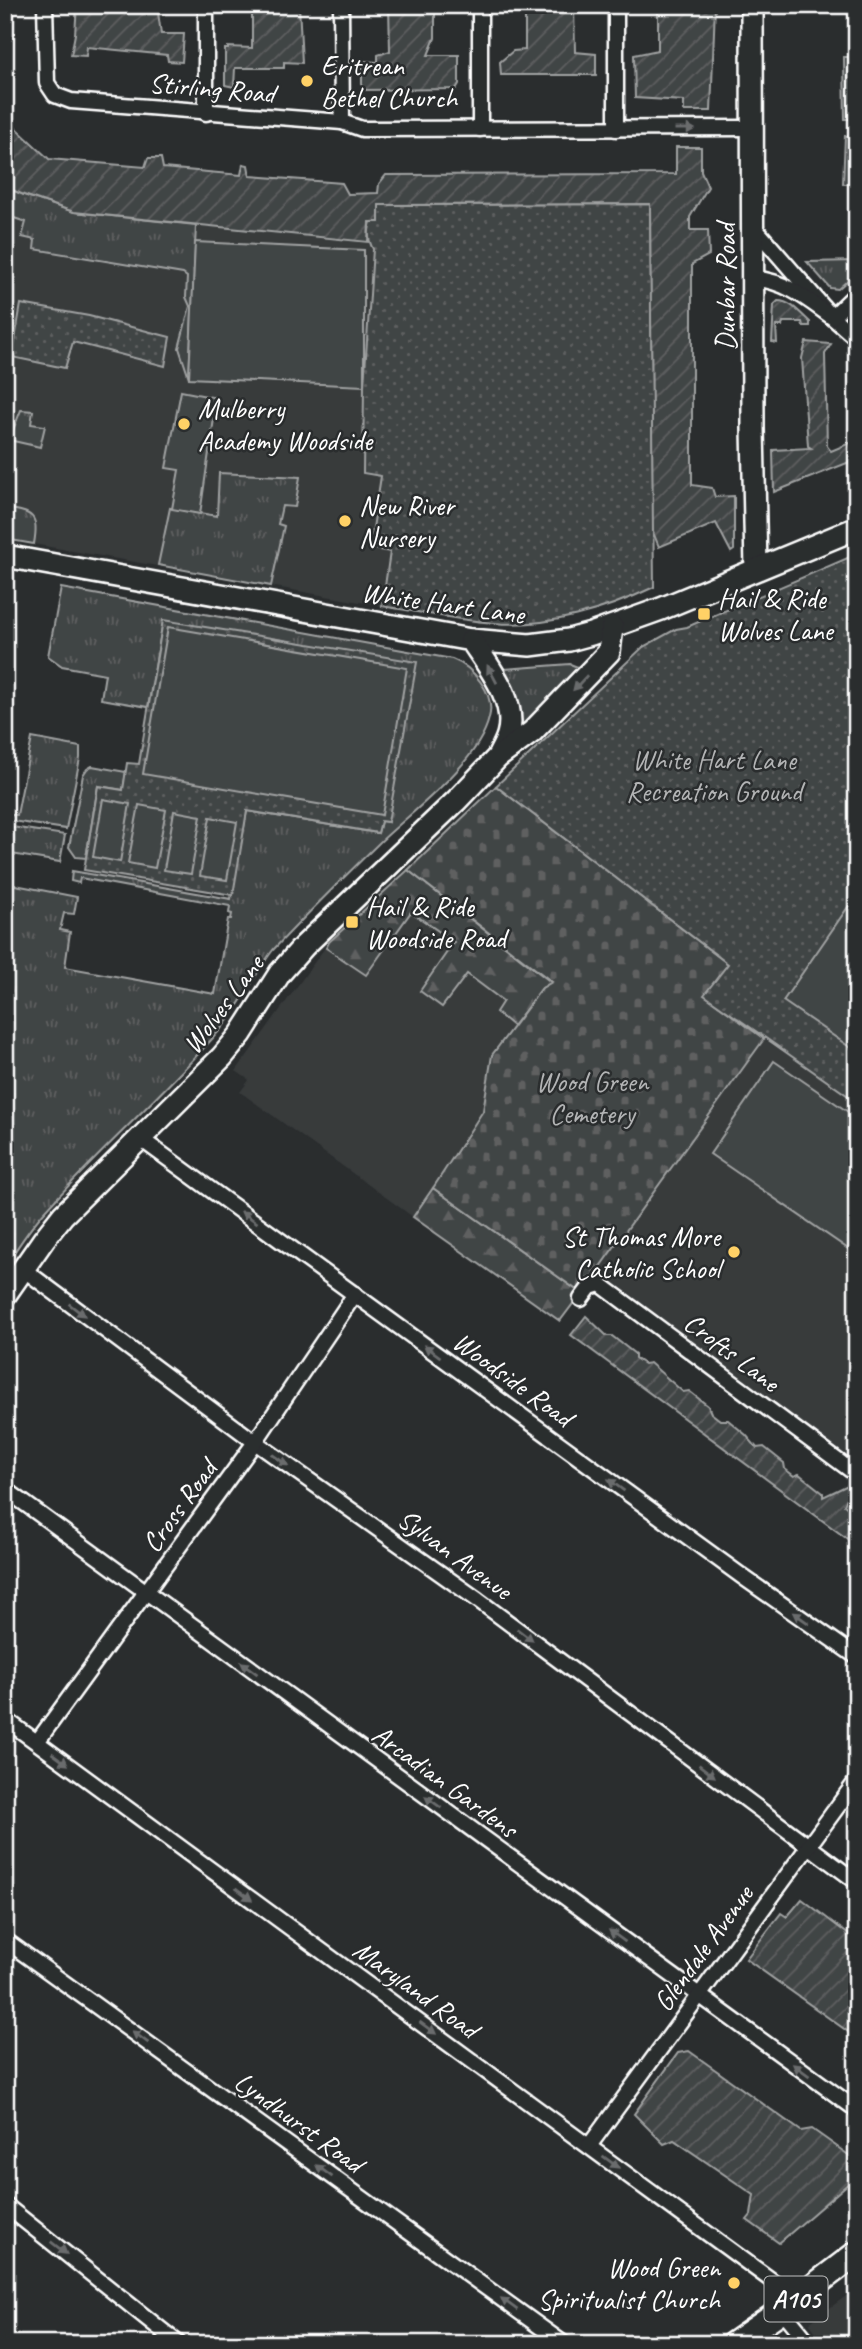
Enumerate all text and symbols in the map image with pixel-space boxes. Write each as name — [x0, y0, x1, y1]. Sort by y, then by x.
place label: Eritrean Bethel Church — [321, 48, 459, 115]
street label: Stirling Road — [148, 65, 280, 111]
marker: Eritrean Bethel Church — [299, 73, 315, 89]
one-way arrow — [674, 123, 696, 134]
street label: Dunbar Road — [708, 219, 743, 351]
place label: Mulberry Academy Woodside — [198, 391, 374, 458]
marker: Mulberry Academy Woodside — [176, 416, 192, 432]
place label: New River Nursery — [359, 488, 456, 555]
marker: New River Nursery — [337, 513, 353, 529]
street label: White Hart Lane — [360, 574, 528, 632]
place label: Hail & Ride Wolves Lane — [718, 581, 834, 648]
marker: Hail & Ride Wolves Lane — [696, 606, 712, 622]
one-way arrow — [487, 664, 498, 684]
one-way arrow — [572, 674, 588, 692]
park label: White Hart Lane Recreation Ground — [626, 742, 806, 809]
place label: Hail & Ride Woodside Road — [366, 889, 510, 956]
marker: Hail & Ride Woodside Road — [344, 914, 360, 930]
street label: Wolves Lane — [175, 946, 273, 1060]
park label: Wood Green Cemetery — [536, 1064, 650, 1131]
one-way arrow — [240, 1210, 258, 1224]
place label: St Thomas More Catholic School — [562, 1219, 725, 1286]
marker: St Thomas More Catholic School — [726, 1244, 742, 1260]
one-way arrow — [68, 1303, 86, 1318]
street label: Crofts Lane — [677, 1305, 788, 1400]
street label: Woodside Road — [446, 1324, 583, 1437]
one-way arrow — [423, 1344, 442, 1358]
street label: Cross Road — [134, 1450, 226, 1559]
one-way arrow — [271, 1453, 289, 1467]
one-way arrow — [607, 1478, 625, 1492]
street label: Sylvan Avenue — [391, 1501, 521, 1608]
one-way arrow — [792, 1611, 810, 1625]
one-way arrow — [516, 1628, 534, 1642]
one-way arrow — [240, 1662, 258, 1676]
street label: Arcadian Gardens — [365, 1717, 527, 1847]
one-way arrow — [51, 1752, 69, 1766]
one-way arrow — [698, 1764, 716, 1778]
one-way arrow — [424, 1796, 442, 1810]
street label: Glendale Avenue — [645, 1876, 762, 2018]
one-way arrow — [235, 1886, 253, 1900]
one-way arrow — [608, 1929, 626, 1943]
street label: Maryland Road — [347, 1932, 489, 2048]
one-way arrow — [419, 2021, 437, 2035]
one-way arrow — [131, 2030, 149, 2044]
one-way arrow — [793, 2062, 811, 2077]
street label: Lyndhurst Road — [228, 2064, 373, 2183]
one-way arrow — [602, 2155, 620, 2169]
one-way arrow — [315, 2164, 333, 2178]
one-way arrow — [50, 2240, 67, 2255]
place label: Wood Green Spiritualist Church — [538, 2250, 722, 2317]
marker: Wood Green Spiritualist Church — [726, 2275, 742, 2291]
road number: A105 — [764, 2276, 828, 2322]
one-way arrow — [500, 2297, 518, 2311]

